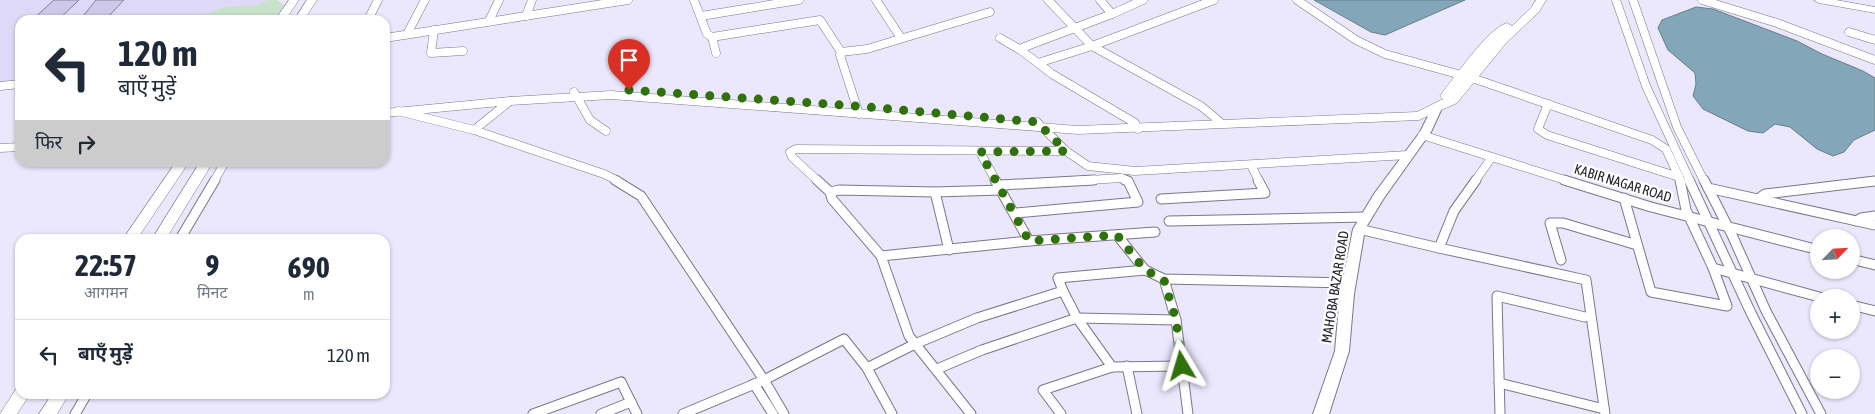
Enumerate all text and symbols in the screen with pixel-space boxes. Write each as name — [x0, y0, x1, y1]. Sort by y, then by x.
text: 120 m — [118, 33, 197, 73]
icon: left — [35, 35, 100, 100]
pin — [608, 39, 650, 90]
icon: arrive — [615, 46, 643, 74]
text: बाएँ मुड़ें — [118, 74, 176, 100]
icon: right — [72, 130, 100, 158]
text: फिर — [35, 131, 62, 153]
street label: KABIR NAGAR ROAD — [1572, 161, 1674, 205]
north arrow — [1810, 229, 1860, 279]
map controls — [1810, 229, 1860, 399]
street label: MAHOBA BAZAR ROAD — [1318, 230, 1352, 344]
text: 22:57 — [75, 248, 137, 282]
text: 9 — [205, 248, 219, 282]
text: 690 — [288, 250, 330, 284]
text: आगमन — [84, 283, 128, 301]
text: मिनट — [197, 283, 228, 301]
text: m — [303, 285, 315, 303]
button: + — [1810, 289, 1860, 339]
position arrow — [1155, 339, 1207, 391]
icon: left — [35, 341, 63, 369]
text: बाएँ मुड़ें — [78, 342, 133, 364]
text: 120 m — [327, 344, 370, 366]
button: − — [1810, 349, 1860, 399]

